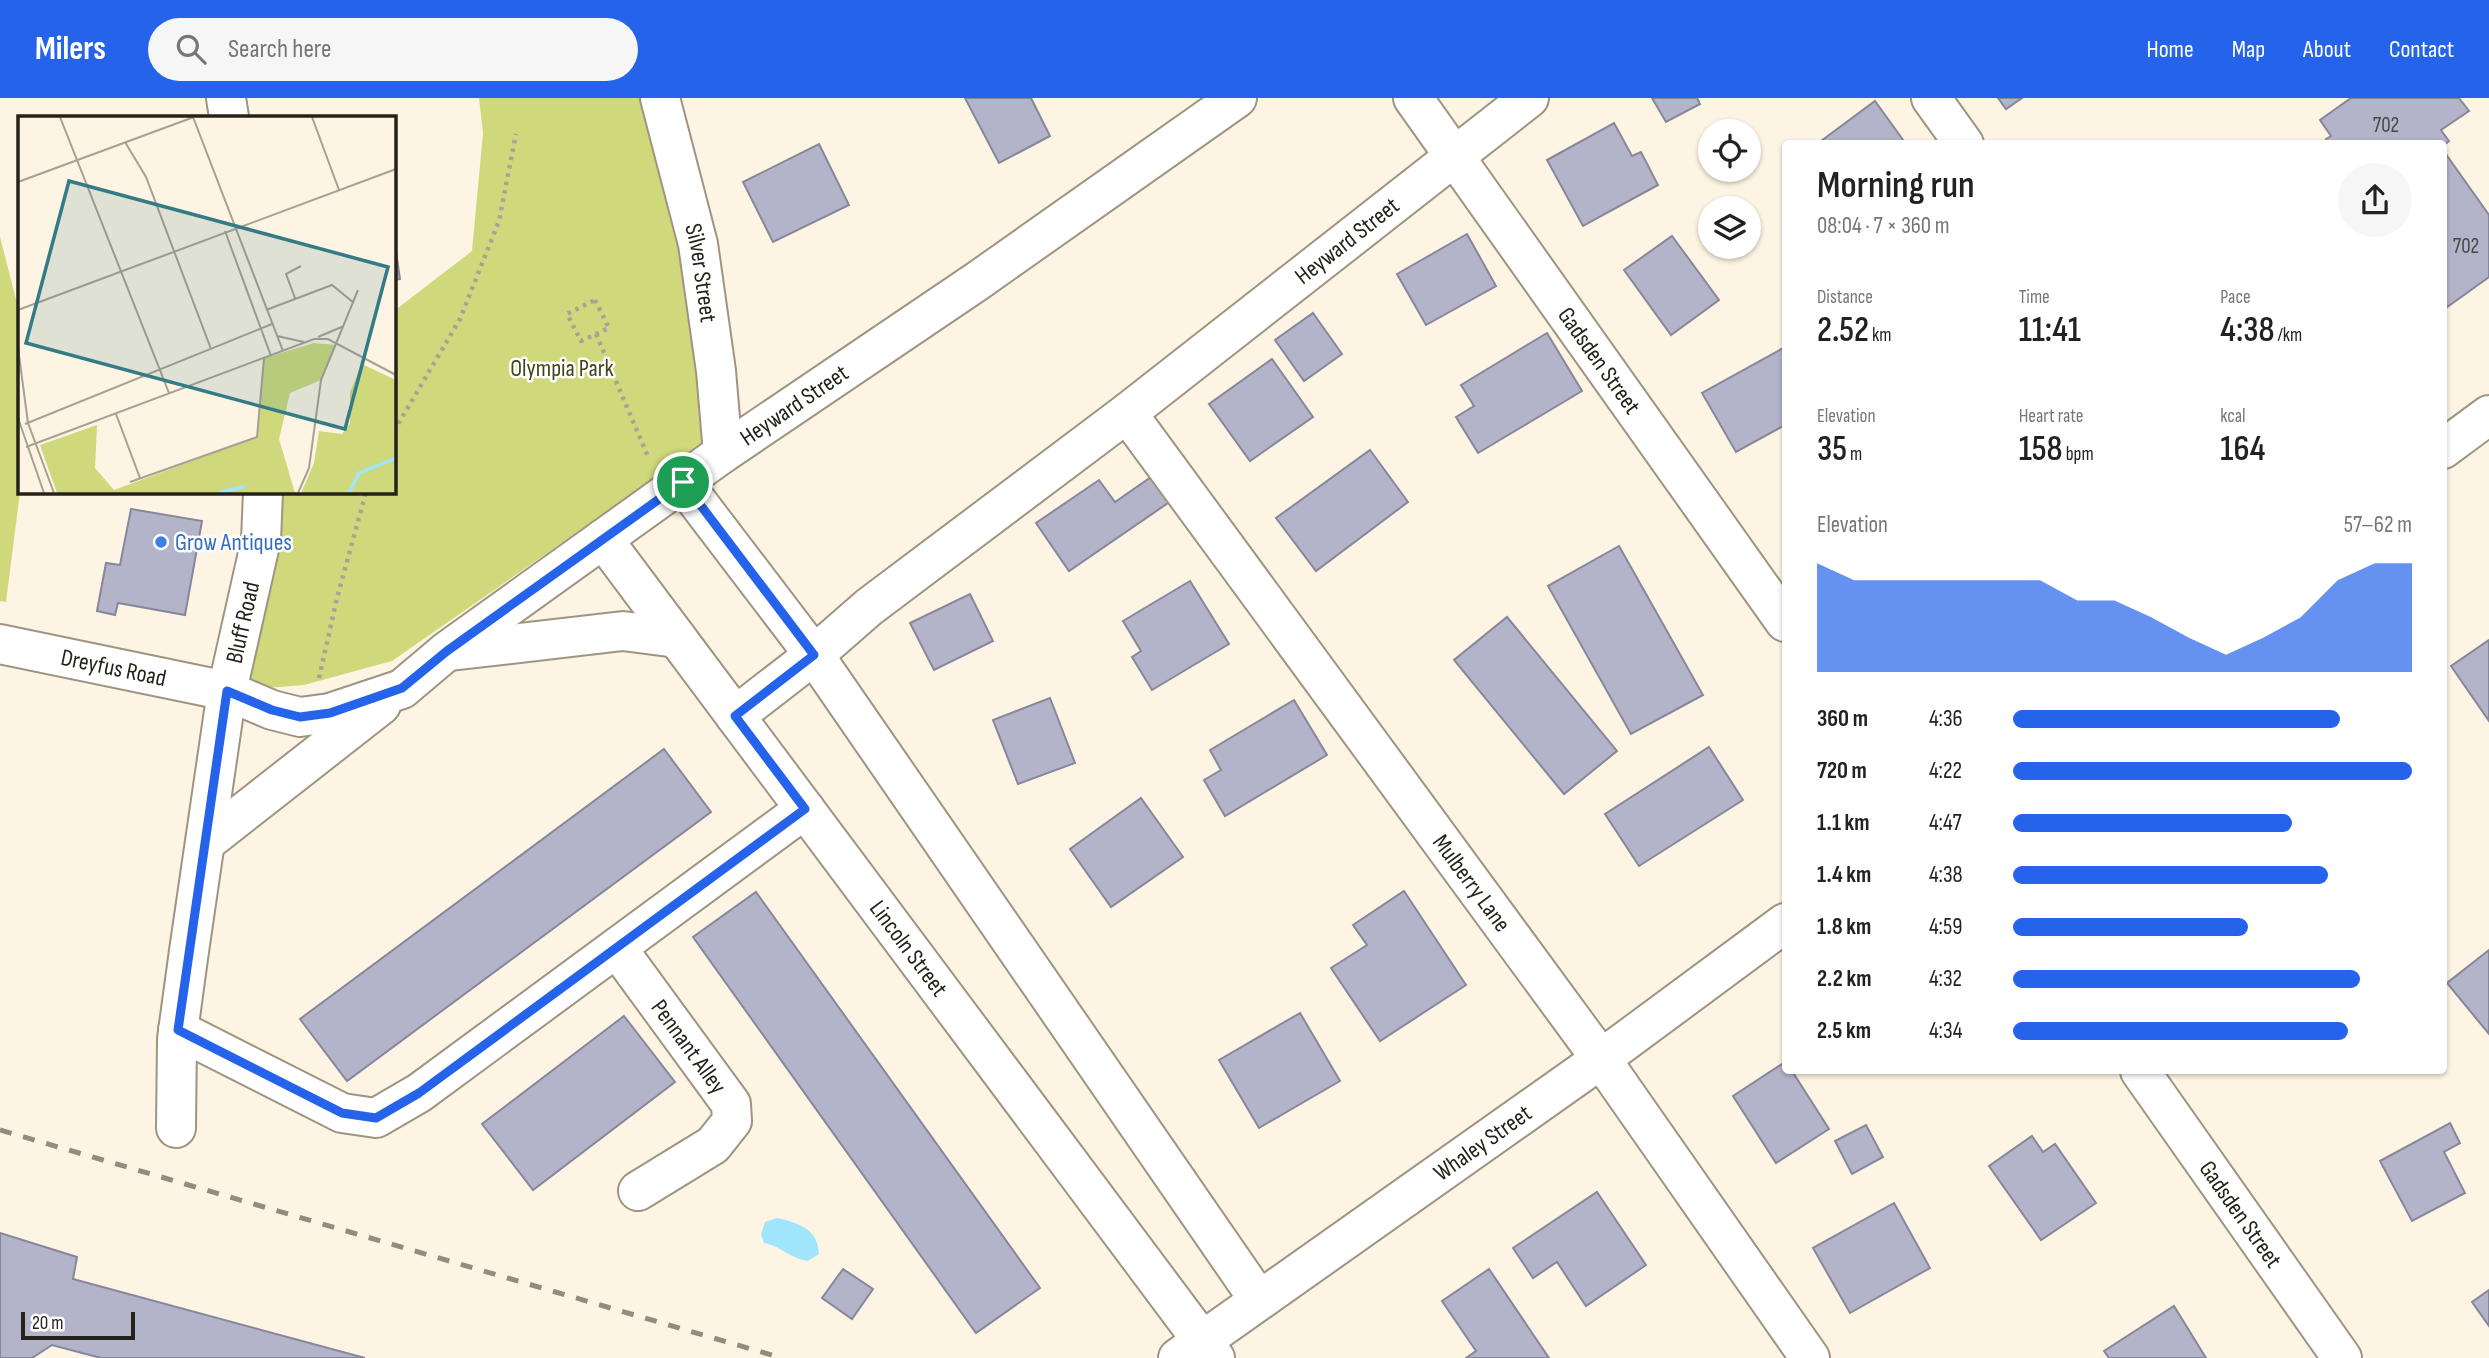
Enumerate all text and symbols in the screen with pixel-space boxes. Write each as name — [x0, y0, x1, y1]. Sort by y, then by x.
search box — [148, 18, 638, 81]
text: Milers — [35, 29, 106, 69]
icon: search — [172, 30, 210, 68]
text: Search here — [228, 34, 331, 65]
text: Home — [2146, 35, 2194, 64]
text: Map — [2232, 35, 2265, 64]
text: About — [2303, 35, 2351, 64]
text: Contact — [2389, 35, 2454, 64]
house number: 702 — [2373, 113, 2399, 138]
inset map — [18, 116, 396, 494]
map controls — [1698, 119, 1761, 259]
button: locate — [1698, 119, 1761, 182]
text: Morning run — [1817, 163, 1975, 208]
button: share — [2338, 163, 2412, 237]
street label: Heyward Street — [1289, 191, 1405, 290]
button: layers — [1698, 196, 1761, 259]
text: 08:04 · 7 × 360 m — [1817, 212, 1950, 240]
street label: Silver Street — [679, 220, 723, 324]
house number: 702 — [2453, 234, 2479, 259]
text: Distance — [1817, 286, 1873, 309]
text: Time — [2019, 286, 2050, 309]
text: Pace — [2220, 286, 2251, 309]
street label: Gadsden Street — [1552, 302, 1647, 420]
text: 2.52 — [1817, 309, 1869, 352]
text: 11:41 — [2019, 309, 2081, 352]
text: 4:38 — [2220, 309, 2275, 352]
text: km — [1869, 324, 1892, 347]
text: /km — [2275, 324, 2302, 347]
park label: Olympia Park — [510, 354, 614, 383]
street label: Heyward Street — [734, 358, 854, 452]
text: Elevation — [1817, 405, 1876, 428]
text: Heart rate — [2019, 405, 2084, 428]
text: kcal — [2220, 405, 2245, 428]
text: 35 — [1817, 428, 1847, 471]
text: 158 — [2019, 428, 2063, 471]
text: 164 — [2220, 428, 2265, 471]
text: m — [1847, 443, 1862, 466]
text: bpm — [2063, 443, 2094, 466]
pin — [653, 452, 713, 512]
icon: arrive — [664, 463, 702, 501]
text: Elevation — [1817, 511, 1888, 539]
text: 57–62 m — [2344, 511, 2412, 539]
place label: Grow Antiques — [175, 528, 292, 557]
marker: Grow Antiques — [153, 534, 169, 550]
street label: Bluff Road — [219, 579, 266, 666]
street label: Dreyfus Road — [58, 642, 169, 693]
text: 360 m — [1817, 705, 1868, 733]
text: 4:36 — [1929, 705, 1963, 733]
text: 720 m — [1817, 757, 1867, 785]
text: 4:22 — [1929, 757, 1962, 785]
text: 1.1 km — [1817, 809, 1870, 837]
text: 4:47 — [1929, 809, 1962, 837]
street label: Mulberry Lane — [1427, 829, 1517, 937]
text: 1.4 km — [1817, 861, 1871, 889]
text: 4:38 — [1929, 861, 1963, 889]
street label: Lincoln Street — [864, 895, 954, 1002]
text: 1.8 km — [1817, 913, 1871, 941]
text: 4:59 — [1929, 913, 1962, 941]
text: 2.2 km — [1817, 965, 1871, 993]
text: 4:32 — [1929, 965, 1962, 993]
street label: Pennant Alley — [645, 994, 733, 1099]
text: 2.5 km — [1817, 1017, 1871, 1045]
text: 4:34 — [1929, 1017, 1962, 1045]
street label: Whaley Street — [1428, 1098, 1537, 1187]
street label: Gadsden Street — [2193, 1155, 2288, 1273]
scale bar — [21, 1309, 135, 1341]
text: 20 m — [32, 1312, 64, 1335]

